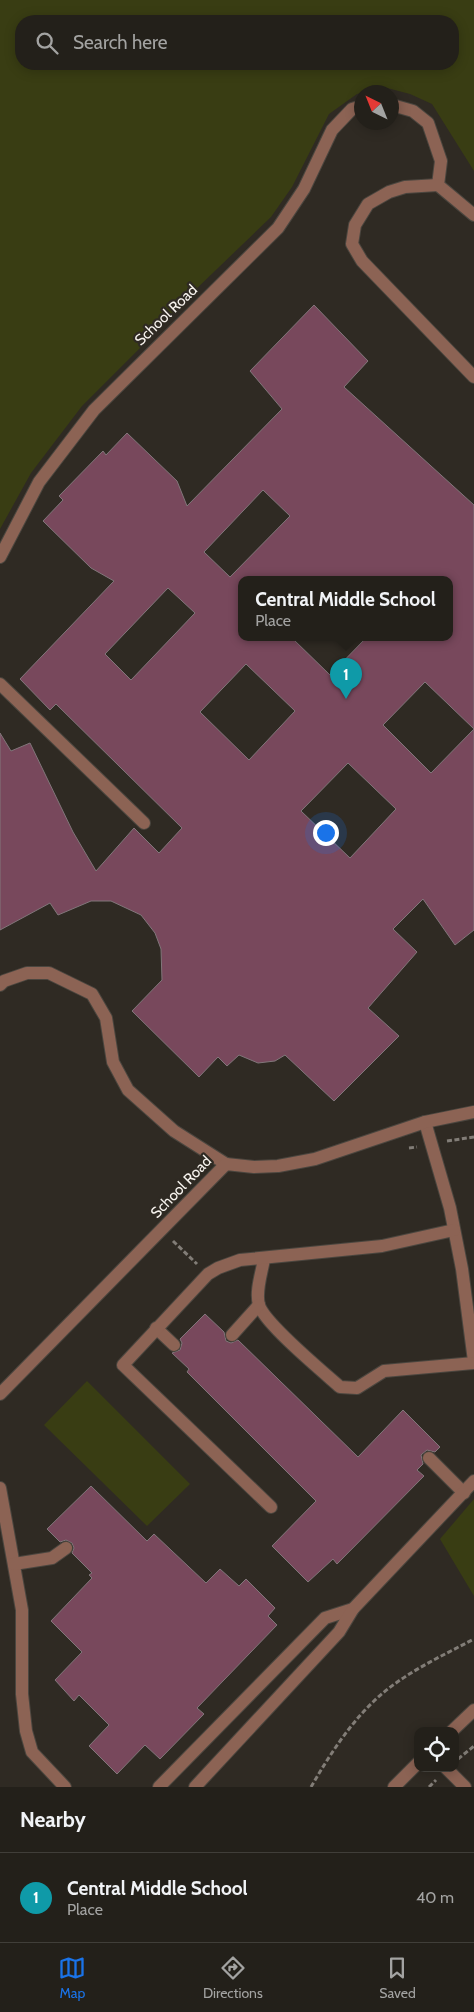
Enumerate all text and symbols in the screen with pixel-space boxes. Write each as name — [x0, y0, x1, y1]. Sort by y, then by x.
search box — [15, 15, 459, 70]
icon: search — [33, 29, 61, 57]
text: Search here — [73, 31, 167, 54]
north arrow — [354, 85, 399, 130]
street label: School Road — [131, 281, 201, 349]
popup — [238, 576, 453, 641]
text: Central Middle School — [255, 588, 436, 611]
text: Place — [255, 611, 291, 630]
pin: 1 — [330, 658, 362, 699]
your location — [313, 820, 339, 846]
street label: School Road — [147, 1152, 215, 1222]
map controls — [414, 1727, 459, 1772]
button: locate — [414, 1727, 459, 1772]
text: Nearby — [20, 1807, 86, 1832]
text: Central Middle School — [67, 1877, 248, 1900]
text: 1 — [33, 1888, 39, 1907]
text: 40 m — [416, 1888, 454, 1907]
text: Place — [67, 1900, 103, 1919]
tab: Map — [58, 1954, 86, 2002]
tab: Directions — [203, 1954, 263, 2002]
tab: Saved — [379, 1954, 416, 2002]

